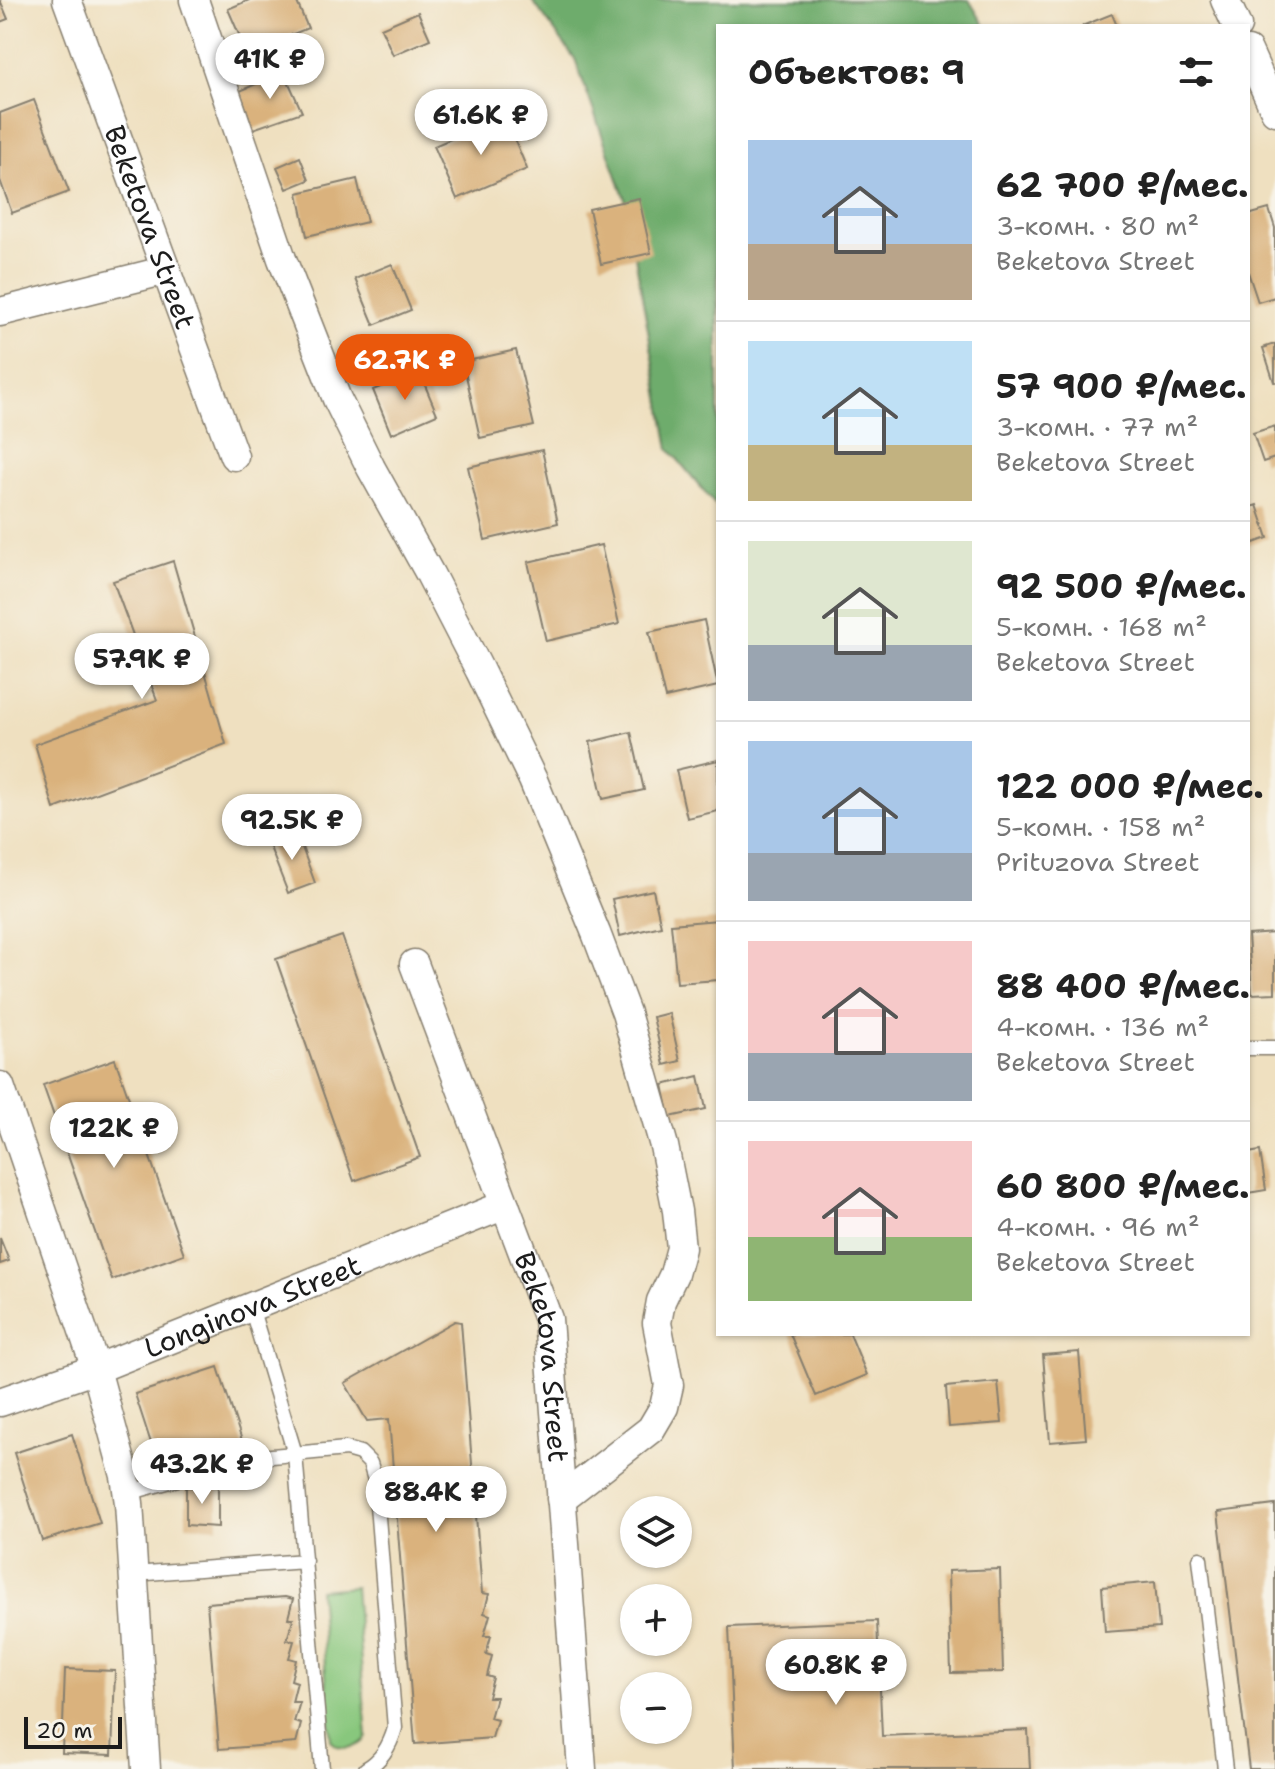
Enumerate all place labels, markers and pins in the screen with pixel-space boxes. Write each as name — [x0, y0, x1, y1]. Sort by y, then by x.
pin: 41K ₽ — [214, 33, 326, 101]
pin: 61.6K ₽ — [407, 89, 555, 157]
pin: 62.7K ₽ — [331, 334, 479, 402]
pin: 57.9K ₽ — [68, 633, 216, 701]
pin: 92.5K ₽ — [218, 794, 366, 862]
pin: 122K ₽ — [49, 1102, 179, 1170]
pin: 43.2K ₽ — [128, 1438, 276, 1506]
pin: 88.4K ₽ — [362, 1466, 510, 1534]
pin: 60.8K ₽ — [762, 1639, 910, 1707]

